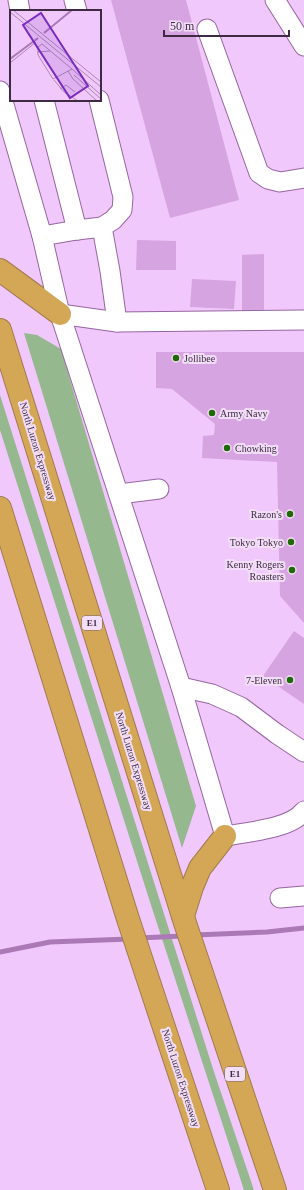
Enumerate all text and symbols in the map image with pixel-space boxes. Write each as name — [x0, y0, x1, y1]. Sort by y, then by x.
inset map — [10, 10, 101, 101]
scale bar — [164, 12, 289, 38]
text: 50 m — [170, 19, 195, 33]
marker: Jollibee — [171, 353, 181, 363]
place label: Jollibee — [184, 353, 216, 364]
street label: North Luzon Expressway — [18, 401, 58, 501]
marker: Army Navy — [207, 408, 217, 418]
place label: Army Navy — [220, 408, 268, 419]
marker: Chowking — [222, 443, 232, 453]
place label: Chowking — [235, 443, 277, 454]
place label: Razon's — [251, 509, 282, 520]
marker: Razon's — [285, 509, 295, 519]
place label: Tokyo Tokyo — [230, 537, 283, 548]
marker: Tokyo Tokyo — [286, 537, 296, 547]
place label: Kenny Rogers Roasters — [227, 559, 284, 582]
marker: Kenny Rogers Roasters — [287, 565, 297, 575]
road number: E1 — [82, 616, 102, 630]
place label: 7-Eleven — [246, 675, 282, 686]
marker: 7-Eleven — [285, 675, 295, 685]
street label: North Luzon Expressway — [114, 711, 154, 811]
street label: North Luzon Expressway — [160, 1028, 202, 1128]
road number: E1 — [225, 1067, 245, 1081]

